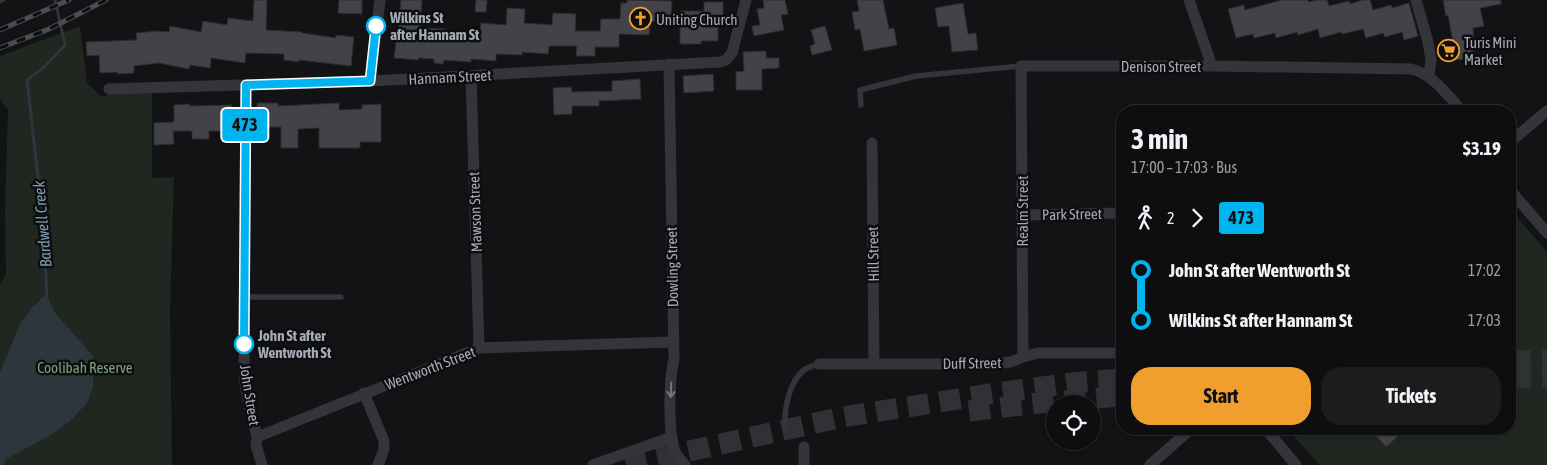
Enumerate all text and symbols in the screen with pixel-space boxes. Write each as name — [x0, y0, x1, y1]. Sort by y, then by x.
church icon: Uniting Church — [628, 7, 652, 31]
place label: Wilkins St after Hannam St — [389, 9, 480, 43]
place label: Uniting Church — [656, 11, 738, 28]
marker: Wilkins St after Hannam St — [366, 16, 386, 36]
place label: Turis Mini Market — [1464, 34, 1517, 68]
supermarket icon: Turis Mini Market — [1436, 39, 1460, 63]
street label: Denison Street — [1121, 58, 1201, 75]
street label: Hannam Street — [408, 66, 492, 88]
line badge: 473 — [216, 109, 274, 141]
text: 473 — [232, 114, 258, 135]
text: 3 min — [1131, 123, 1188, 155]
text: $3.19 — [1463, 137, 1501, 159]
text: 17:00 – 17:03 · Bus — [1131, 158, 1237, 176]
street label: Mawson Street — [465, 171, 485, 253]
street label: Realm Street — [1014, 175, 1031, 247]
water label: Bardwell Creek — [29, 179, 55, 268]
icon: walk — [1131, 204, 1159, 232]
icon: forward — [1183, 204, 1211, 232]
street label: Park Street — [1042, 205, 1102, 223]
text: 473 — [1229, 207, 1254, 228]
text: 2 — [1167, 209, 1175, 227]
street label: Hill Street — [864, 226, 882, 282]
street label: Dowling Street — [663, 227, 681, 307]
text: John St after Wentworth St — [1169, 259, 1350, 281]
text: 17:02 — [1468, 261, 1501, 279]
text: Wilkins St after Hannam St — [1169, 309, 1352, 331]
text: 17:03 — [1468, 311, 1501, 329]
place label: John St after Wentworth St — [257, 327, 332, 361]
marker: John St after Wentworth St — [234, 334, 254, 354]
street label: Wentworth Street — [382, 343, 478, 393]
street label: Duff Street — [942, 354, 1002, 372]
park label: Coolibah Reserve — [37, 359, 133, 376]
street label: John Street — [237, 363, 263, 427]
button: Start — [1131, 367, 1311, 425]
button: Tickets — [1321, 367, 1501, 425]
one-way arrow — [666, 382, 676, 398]
map controls — [1046, 395, 1101, 450]
button: locate — [1046, 395, 1101, 450]

